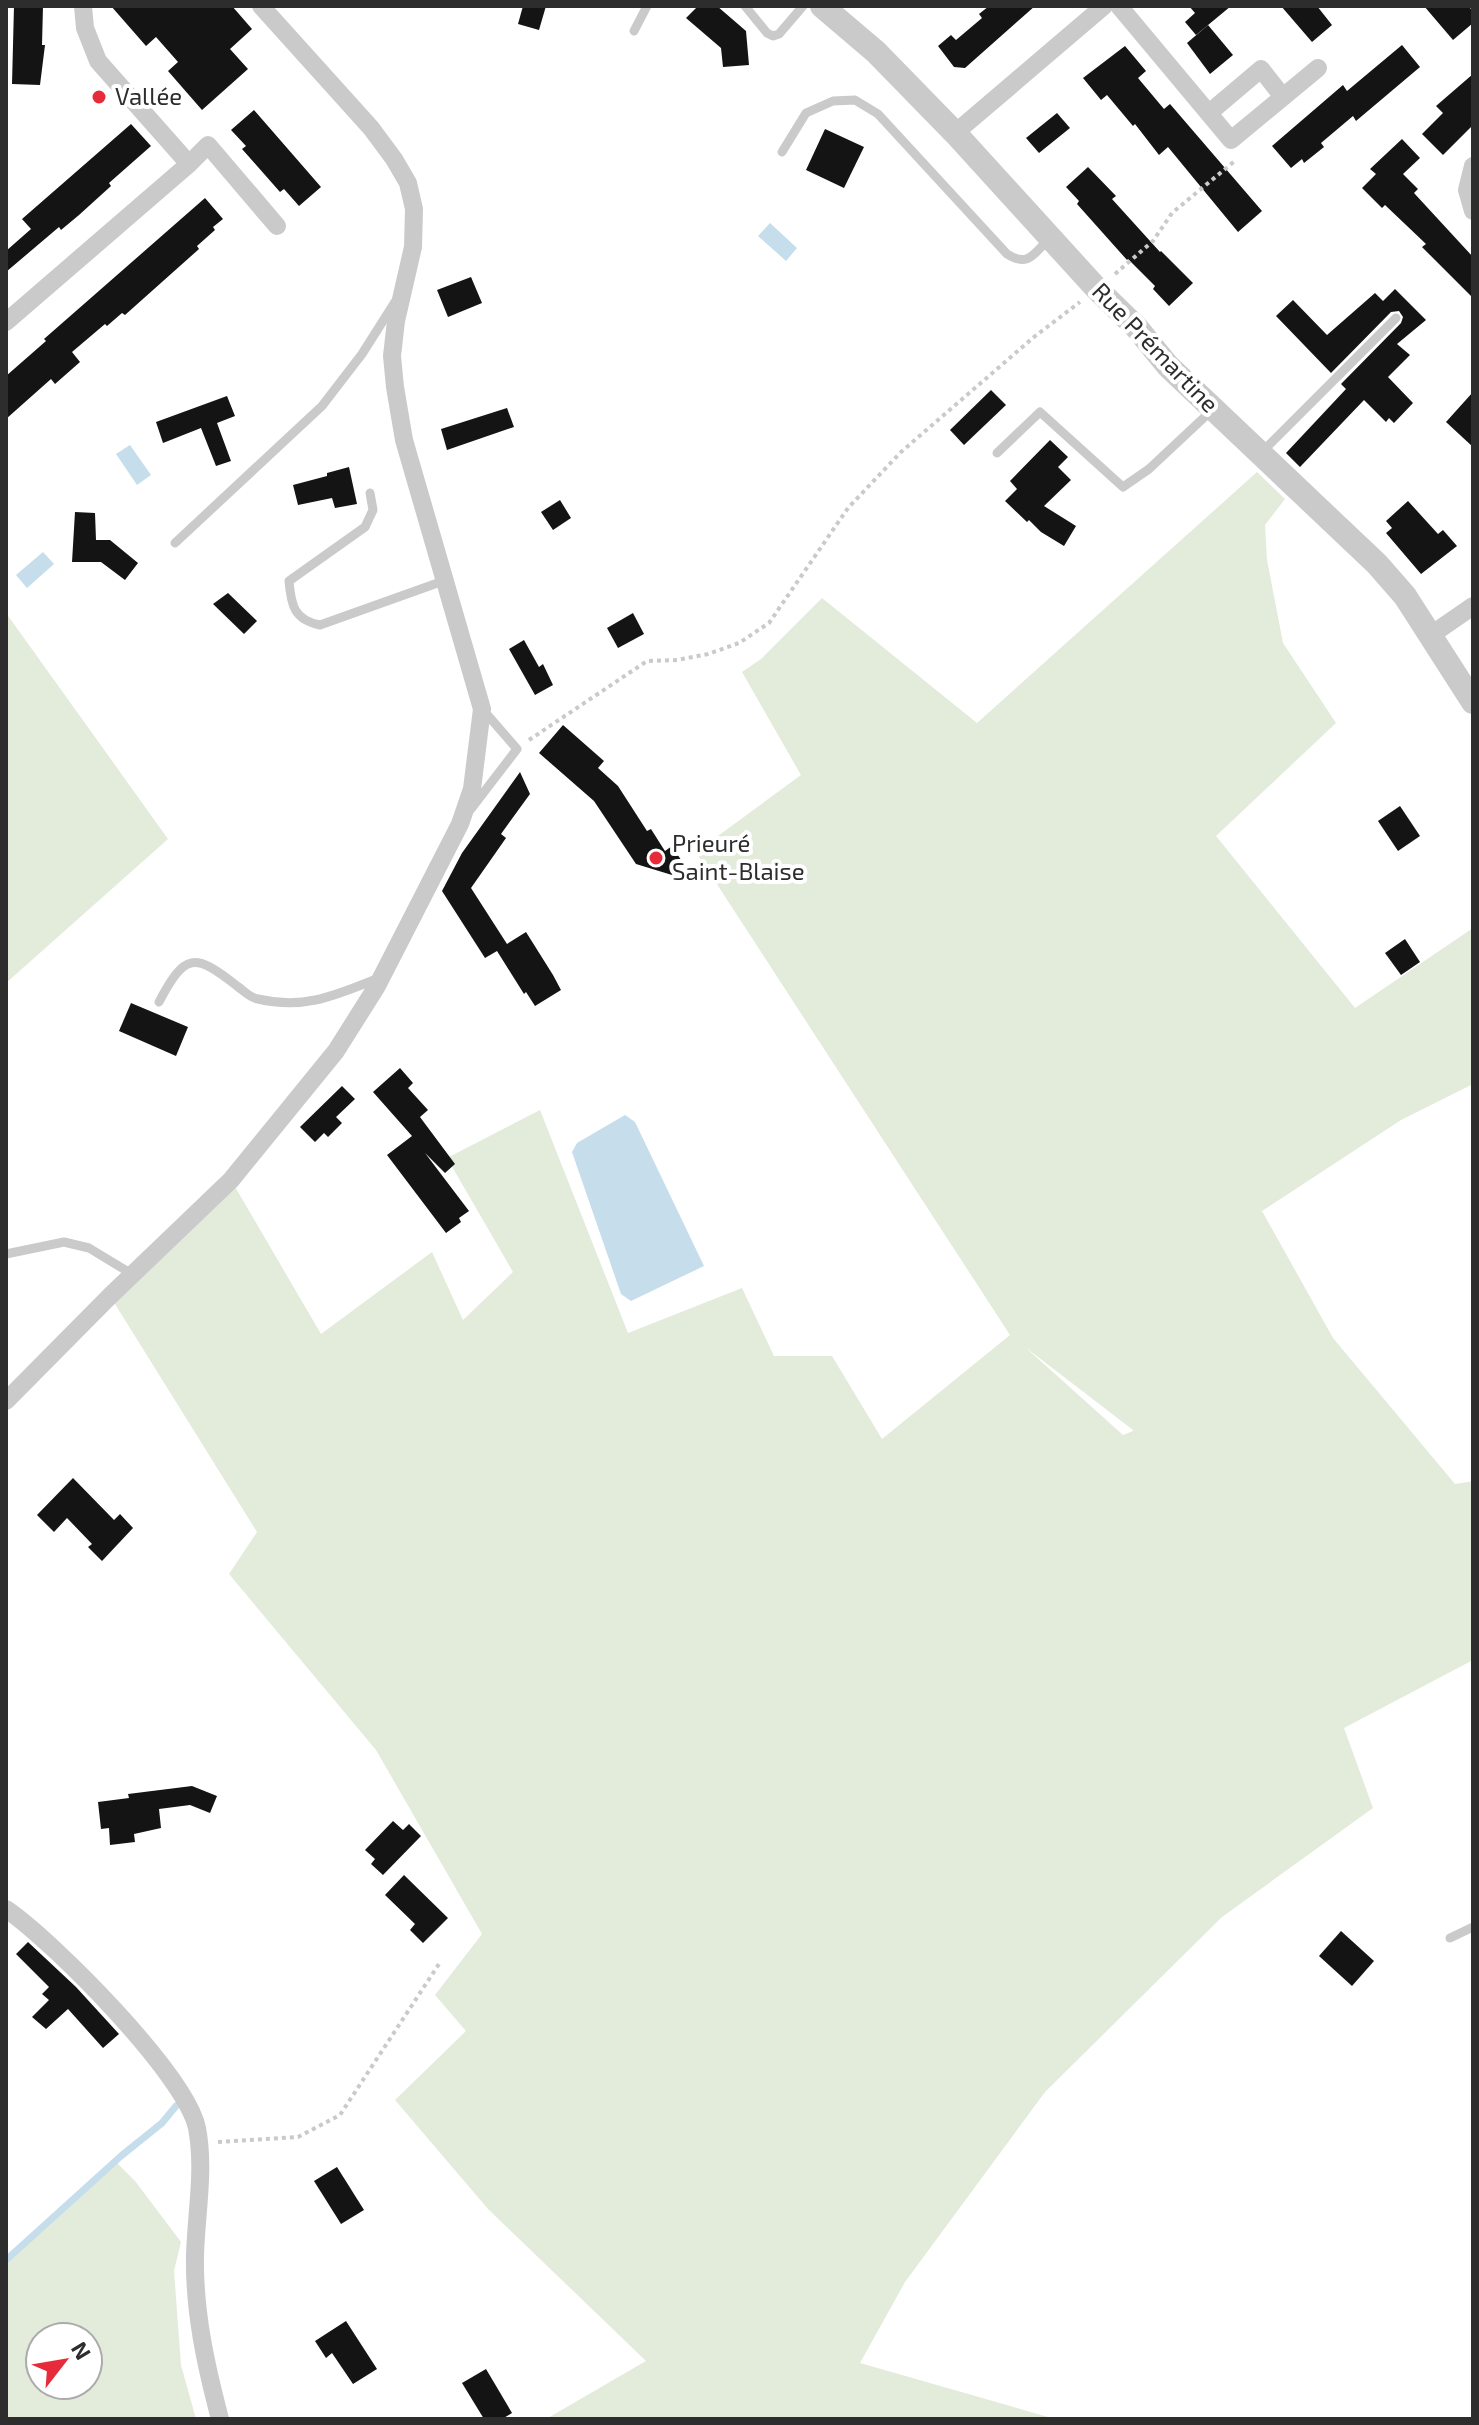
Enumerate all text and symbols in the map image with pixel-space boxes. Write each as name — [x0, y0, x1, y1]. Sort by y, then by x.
place label: Vallée — [115, 81, 182, 110]
marker: Vallée — [90, 88, 108, 106]
street label: Rue Prémartine — [1087, 276, 1225, 418]
place label: Prieuré Saint-Blaise — [672, 828, 805, 885]
marker: Prieuré Saint-Blaise — [647, 849, 665, 867]
north arrow — [24, 2321, 104, 2401]
text: N — [67, 2337, 97, 2364]

